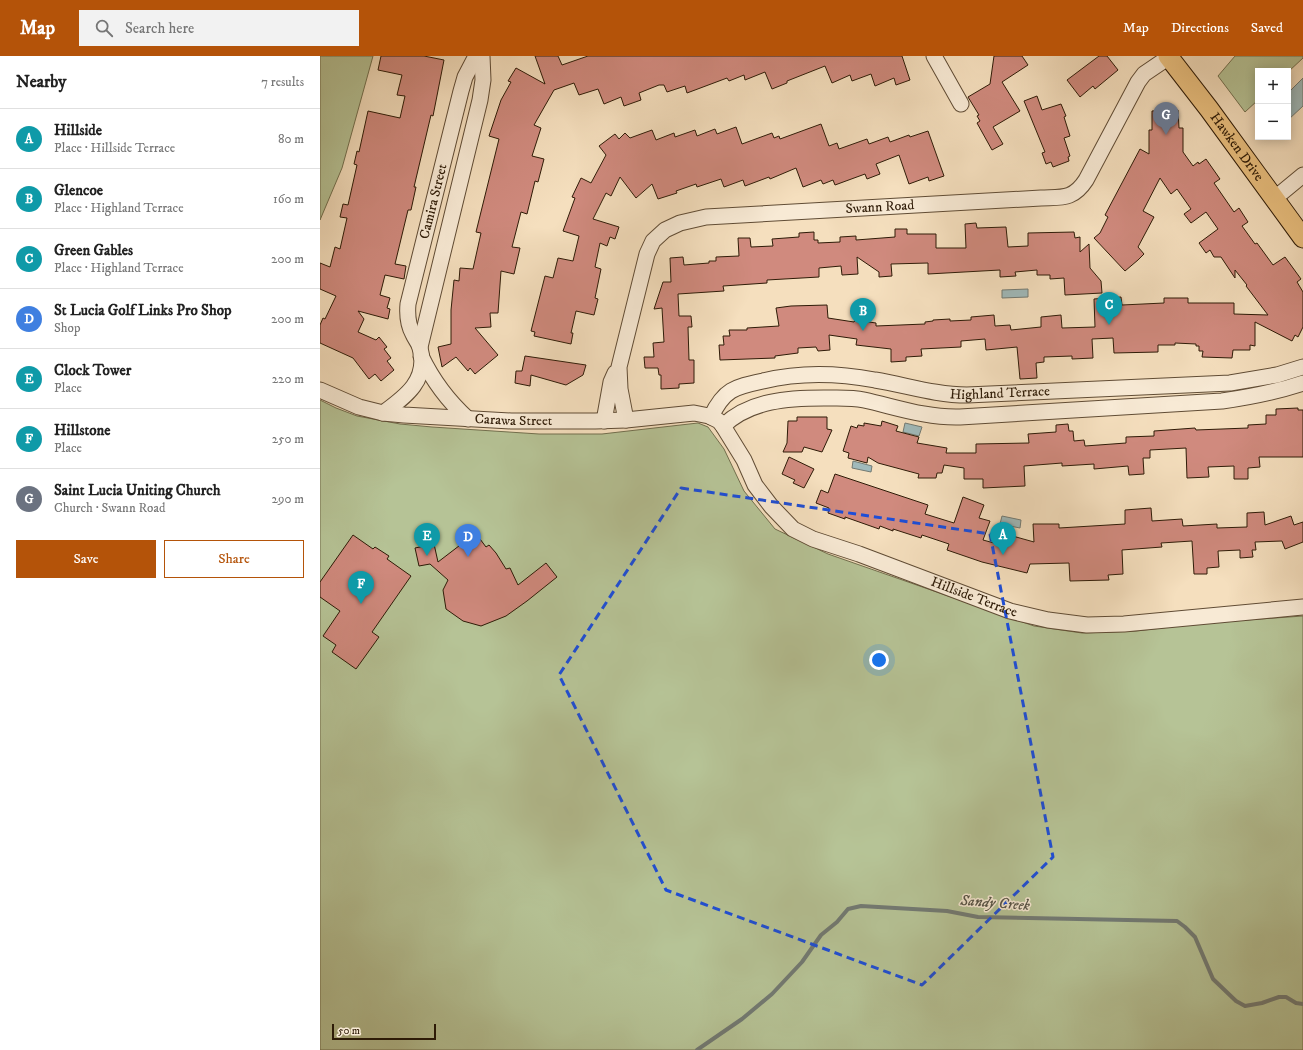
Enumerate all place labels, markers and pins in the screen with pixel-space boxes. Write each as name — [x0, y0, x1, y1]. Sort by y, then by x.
pin: G — [1153, 102, 1179, 135]
pin: C — [1096, 292, 1122, 325]
pin: B — [850, 298, 876, 331]
pin: A — [990, 522, 1016, 555]
pin: E — [414, 523, 440, 556]
pin: D — [455, 524, 481, 557]
pin: F — [348, 571, 374, 604]

